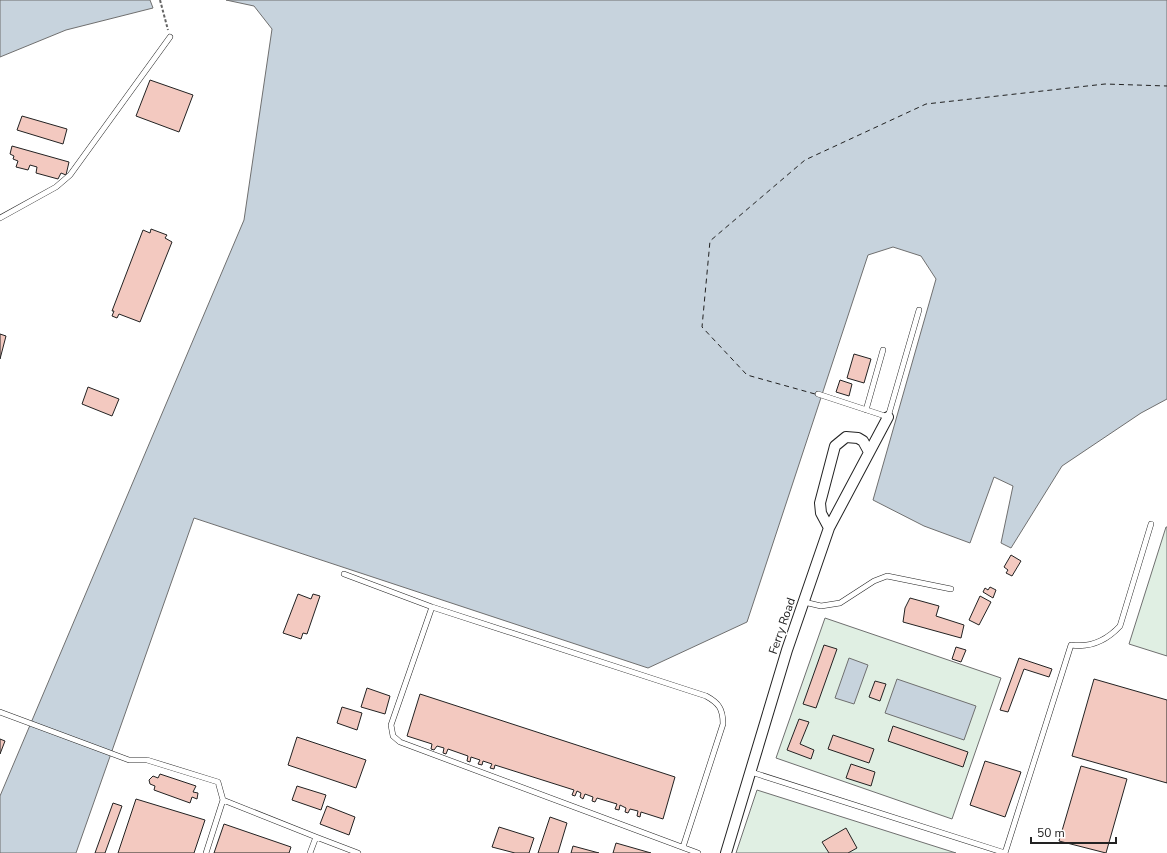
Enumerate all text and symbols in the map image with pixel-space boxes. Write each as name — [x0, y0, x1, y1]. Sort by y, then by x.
street label: Ferry Road — [765, 596, 799, 656]
scale bar — [1031, 819, 1116, 845]
text: 50 m — [1037, 825, 1065, 841]

